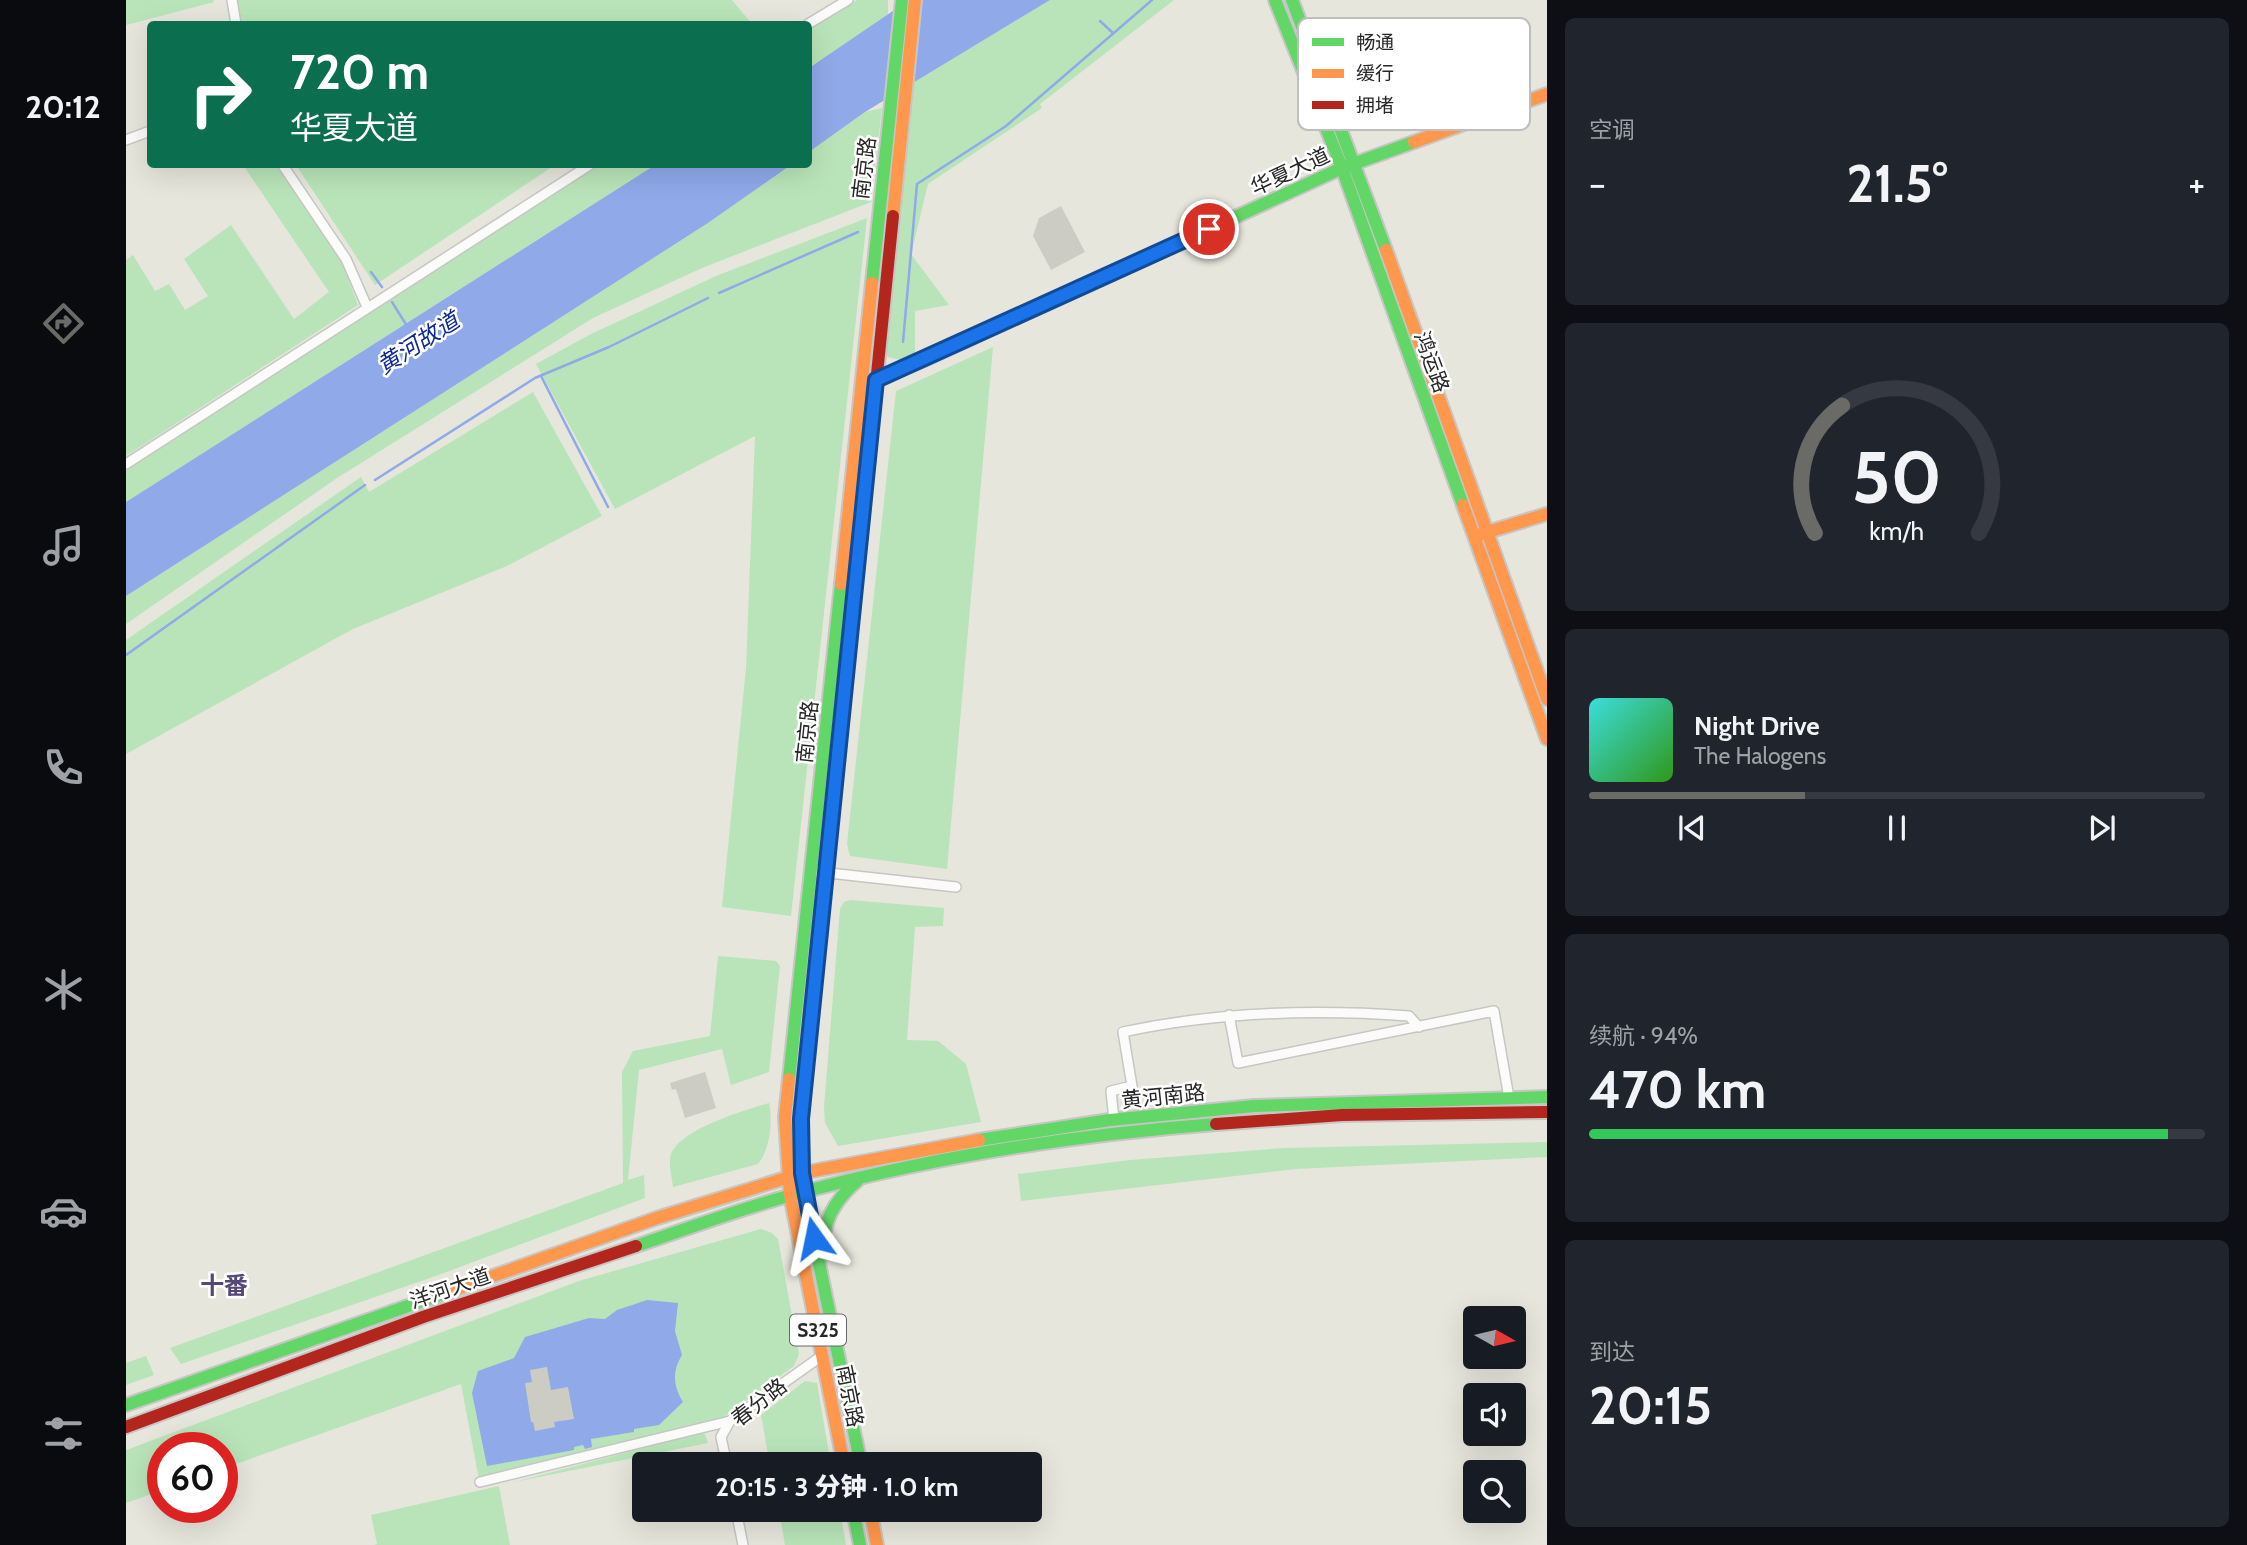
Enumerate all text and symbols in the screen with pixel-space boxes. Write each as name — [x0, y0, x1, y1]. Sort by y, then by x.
legend — [1298, 18, 1530, 130]
text: 畅通 — [1356, 31, 1394, 54]
text: 720 m — [290, 42, 429, 101]
icon: right — [175, 49, 266, 140]
text: 缓行 — [1356, 62, 1394, 85]
text: 20:12 — [25, 87, 101, 126]
text: 拥堵 — [1356, 94, 1394, 117]
text: 华夏大道 — [290, 108, 418, 147]
text: 空调 — [1589, 116, 1635, 144]
street label: 南京路 — [848, 135, 880, 201]
street label: 华夏大道 — [1247, 142, 1333, 200]
text: 21.5° — [1846, 152, 1948, 215]
text: − — [1589, 160, 1606, 207]
text: + — [2188, 160, 2205, 207]
pin — [1179, 199, 1239, 259]
icon: arrive — [1190, 210, 1228, 248]
icon: directions — [39, 299, 88, 348]
water label: 黄河故道 — [372, 305, 467, 380]
street label: 鸿运路 — [1409, 328, 1455, 396]
text: 50 — [1852, 434, 1942, 522]
text: km/h — [1870, 516, 1924, 546]
icon: music — [39, 521, 88, 570]
street label: 南京路 — [791, 699, 823, 765]
text: Night Drive — [1694, 710, 1820, 742]
text: The Halogens — [1694, 742, 1826, 770]
icon: phone — [39, 743, 88, 792]
icon: previous — [1673, 809, 1711, 847]
icon: pause — [1878, 809, 1916, 847]
icon: next — [2083, 809, 2121, 847]
icon: climate — [39, 965, 88, 1014]
text: 续航 · 94% — [1589, 1022, 1698, 1050]
text: 470 km — [1589, 1058, 1766, 1121]
street label: 黄河南路 — [1120, 1079, 1206, 1113]
icon: car — [39, 1187, 88, 1236]
position arrow — [777, 1201, 851, 1275]
street label: 洋河大道 — [406, 1263, 494, 1313]
district label: 十番 — [200, 1271, 248, 1300]
north arrow — [1463, 1306, 1526, 1368]
map controls — [1463, 1306, 1526, 1523]
road number: S325 — [790, 1314, 846, 1346]
text: 到达 — [1589, 1338, 1635, 1366]
street label: 南京路 — [832, 1363, 868, 1429]
street label: 春分路 — [726, 1373, 792, 1431]
text: 20:15 — [1589, 1374, 1712, 1437]
button: sound — [1463, 1383, 1526, 1446]
icon: filters — [39, 1409, 88, 1458]
speed limit sign: 60 — [147, 1432, 238, 1523]
button: search — [1463, 1460, 1526, 1523]
text: 20:15 · 3 分钟 · 1.0 km — [715, 1471, 959, 1503]

